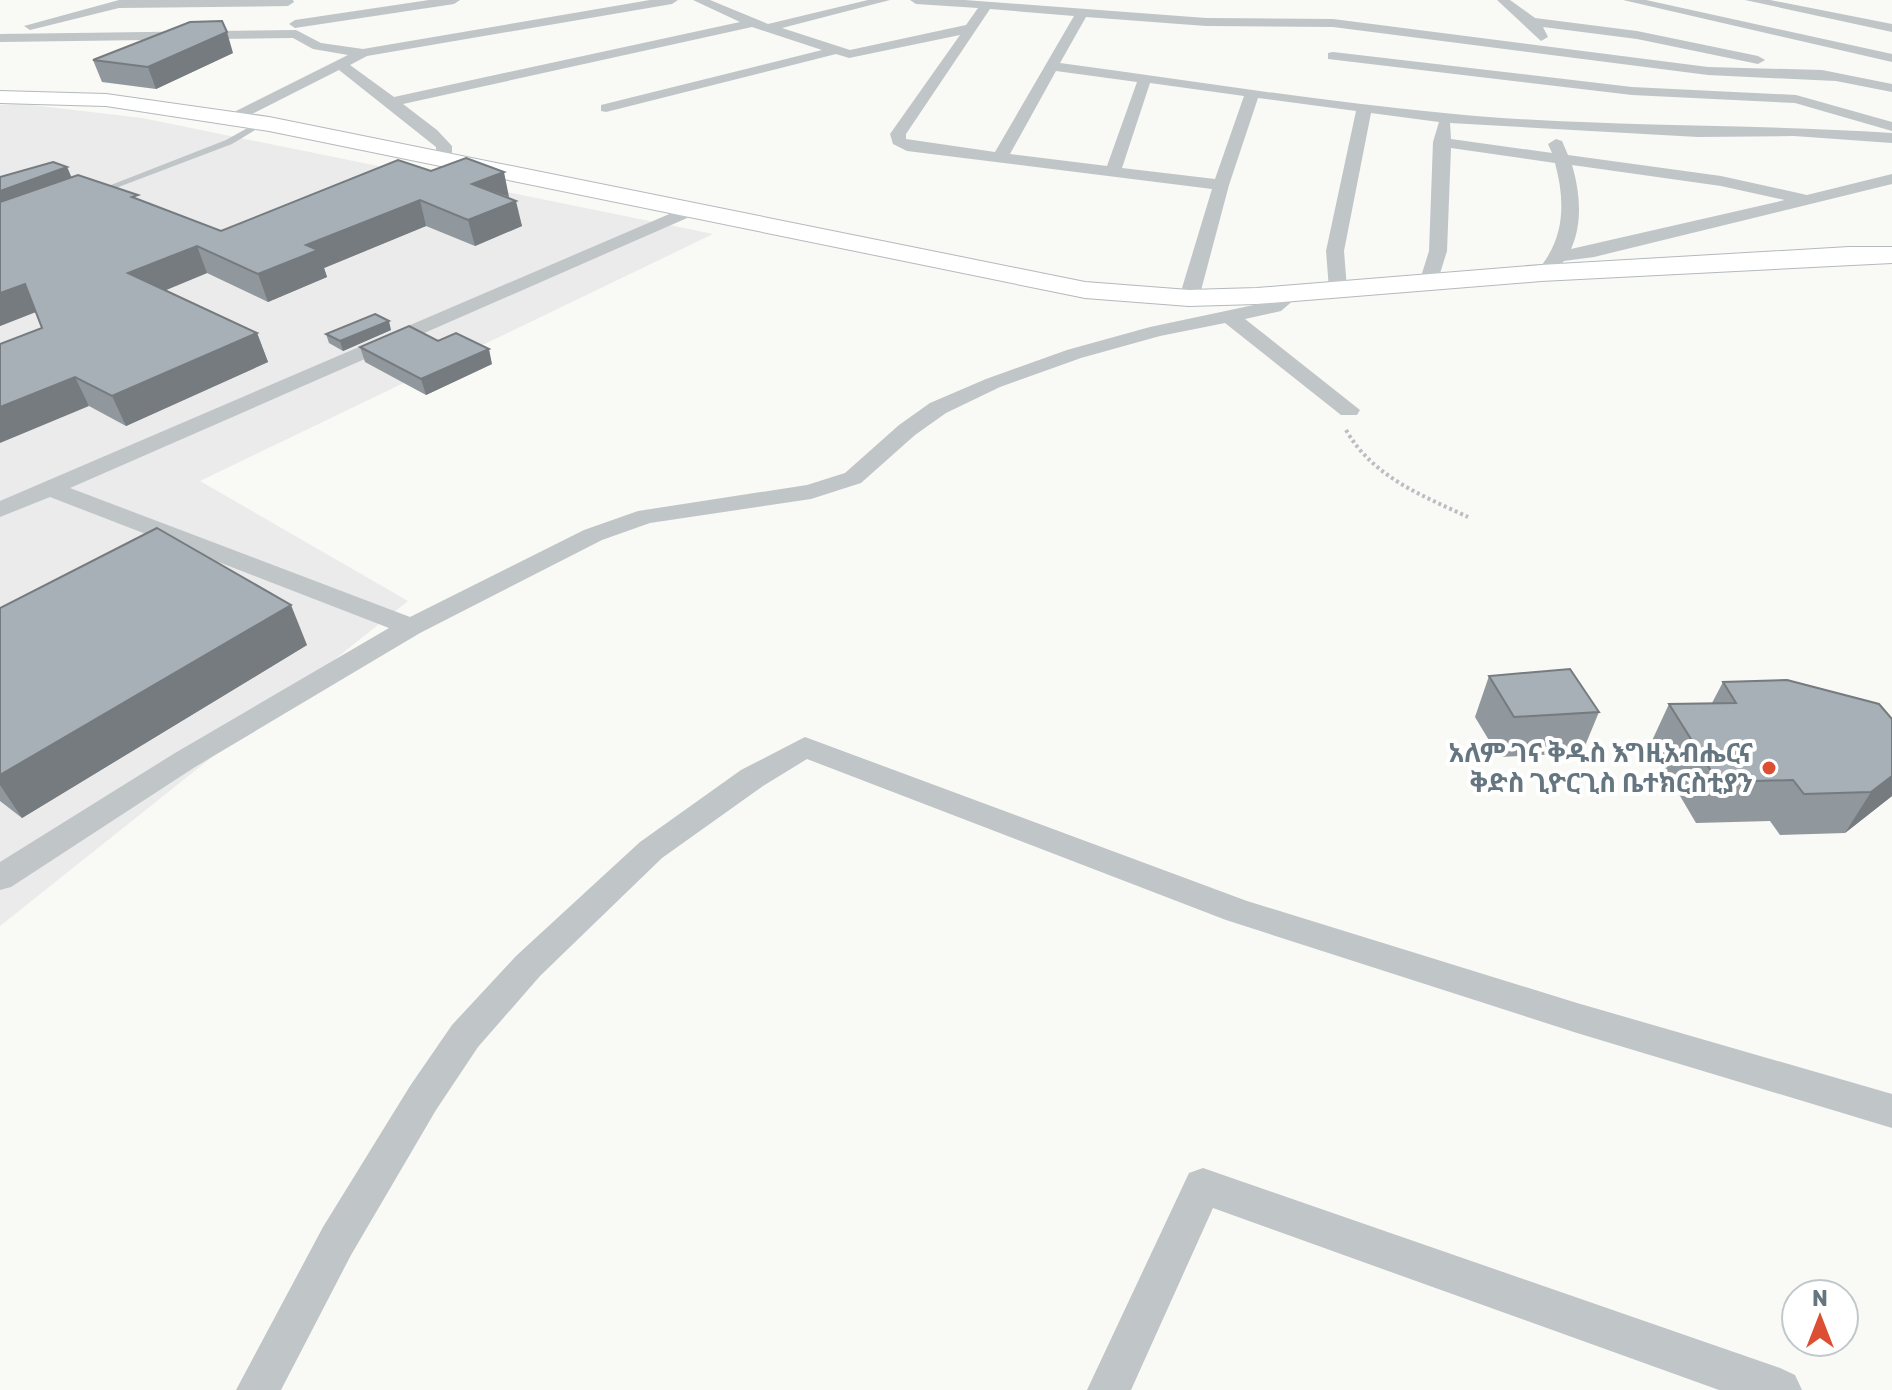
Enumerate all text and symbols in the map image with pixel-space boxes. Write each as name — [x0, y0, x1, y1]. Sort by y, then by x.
place label: አለም ገና ቅዱስ እግዚአብሔርና ቅድስ ጊዮርጊስ ቤተክርስቲያን — [1449, 738, 1753, 799]
marker: አለም ገና ቅዱስ እግዚአብሔርና ቅድስ ጊዮርጊስ ቤተክርስቲያን — [1760, 759, 1778, 777]
north arrow — [1780, 1278, 1860, 1358]
text: N — [1812, 1285, 1828, 1312]

